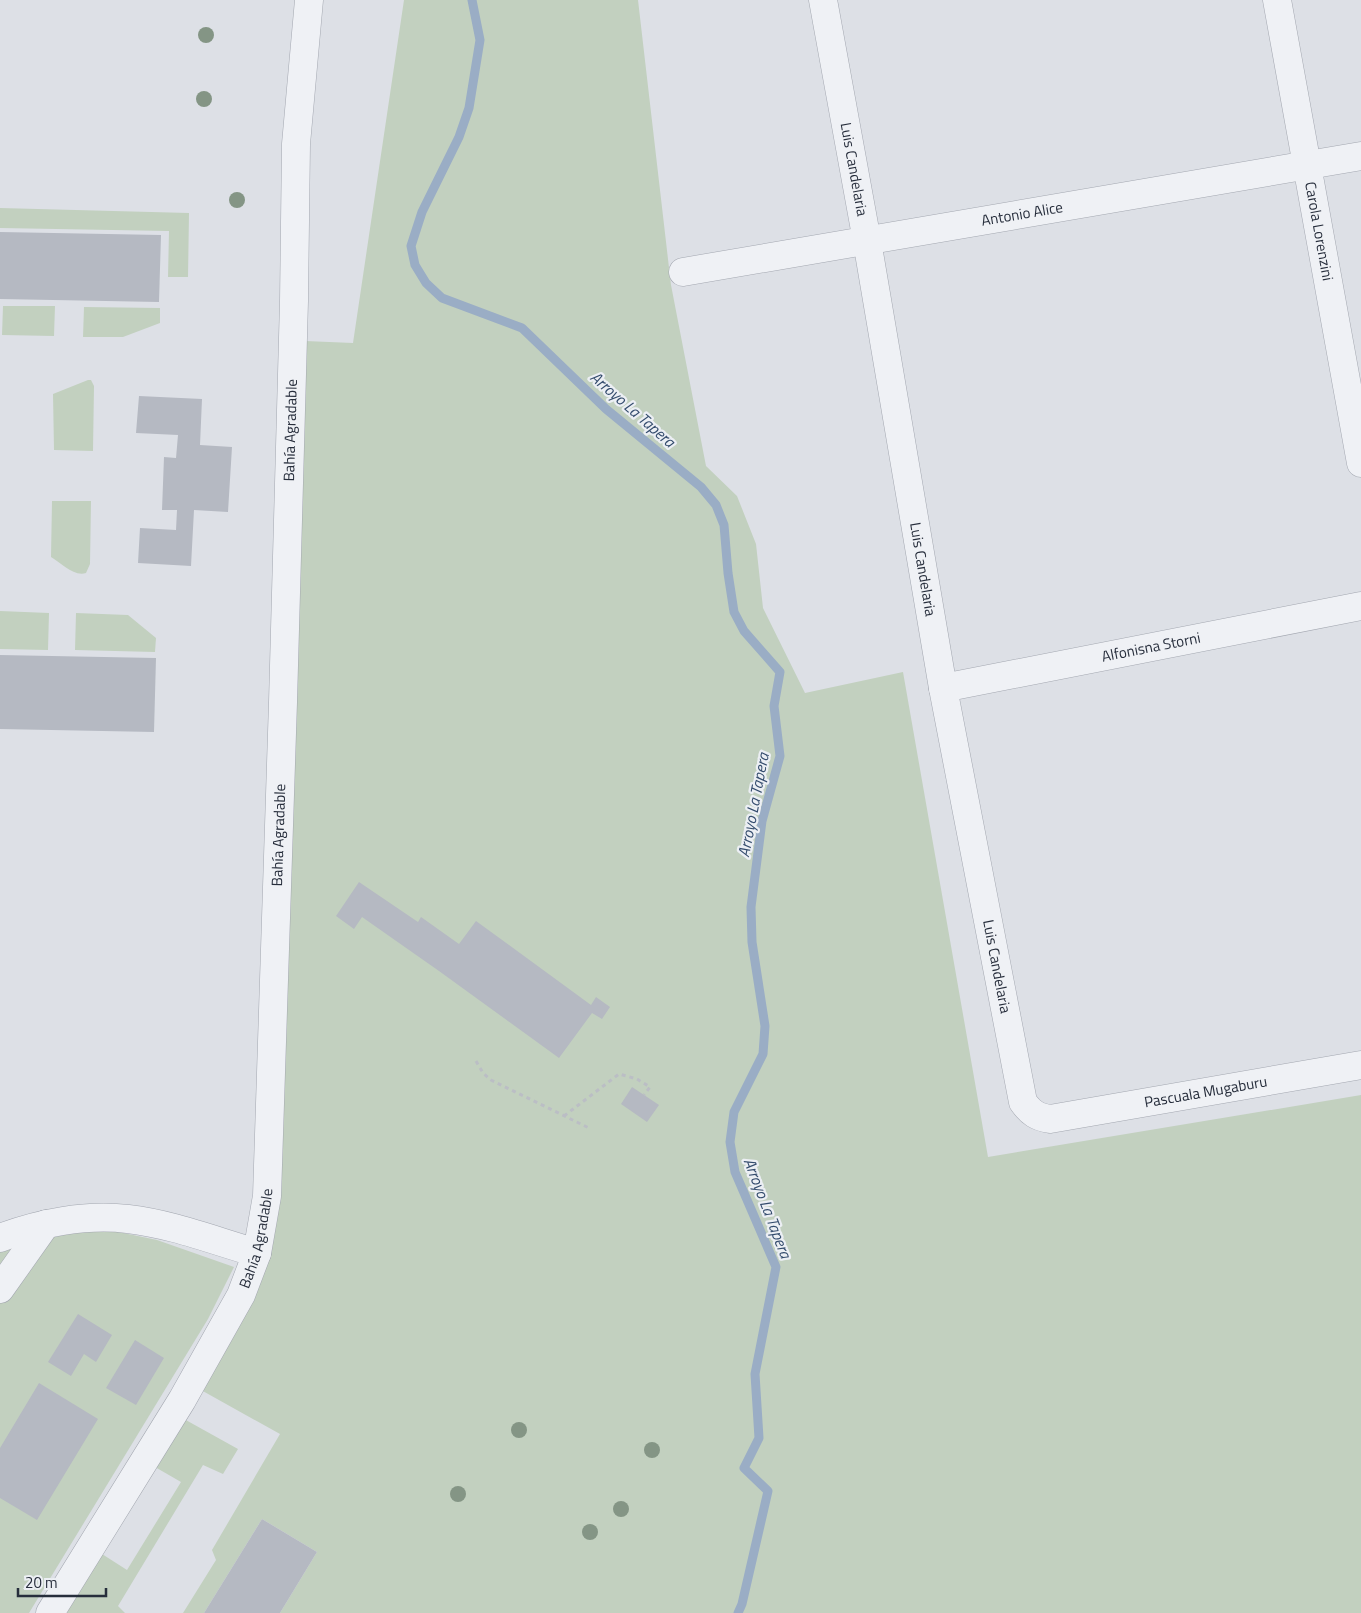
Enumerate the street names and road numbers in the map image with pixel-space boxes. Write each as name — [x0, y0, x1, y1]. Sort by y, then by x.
street label: Luis Candelaria — [835, 120, 874, 218]
street label: Carola Lorenzini — [1299, 180, 1340, 282]
street label: Antonio Alice — [979, 195, 1065, 232]
street label: Bahía Agradable — [277, 379, 303, 482]
street label: Luis Candelaria — [904, 520, 943, 618]
street label: Alfonisna Storni — [1100, 626, 1202, 668]
street label: Bahía Agradable — [265, 783, 291, 887]
street label: Luis Candelaria — [977, 918, 1018, 1016]
street label: Pascuala Mugaburu — [1142, 1070, 1269, 1113]
street label: Bahía Agradable — [233, 1188, 278, 1292]

